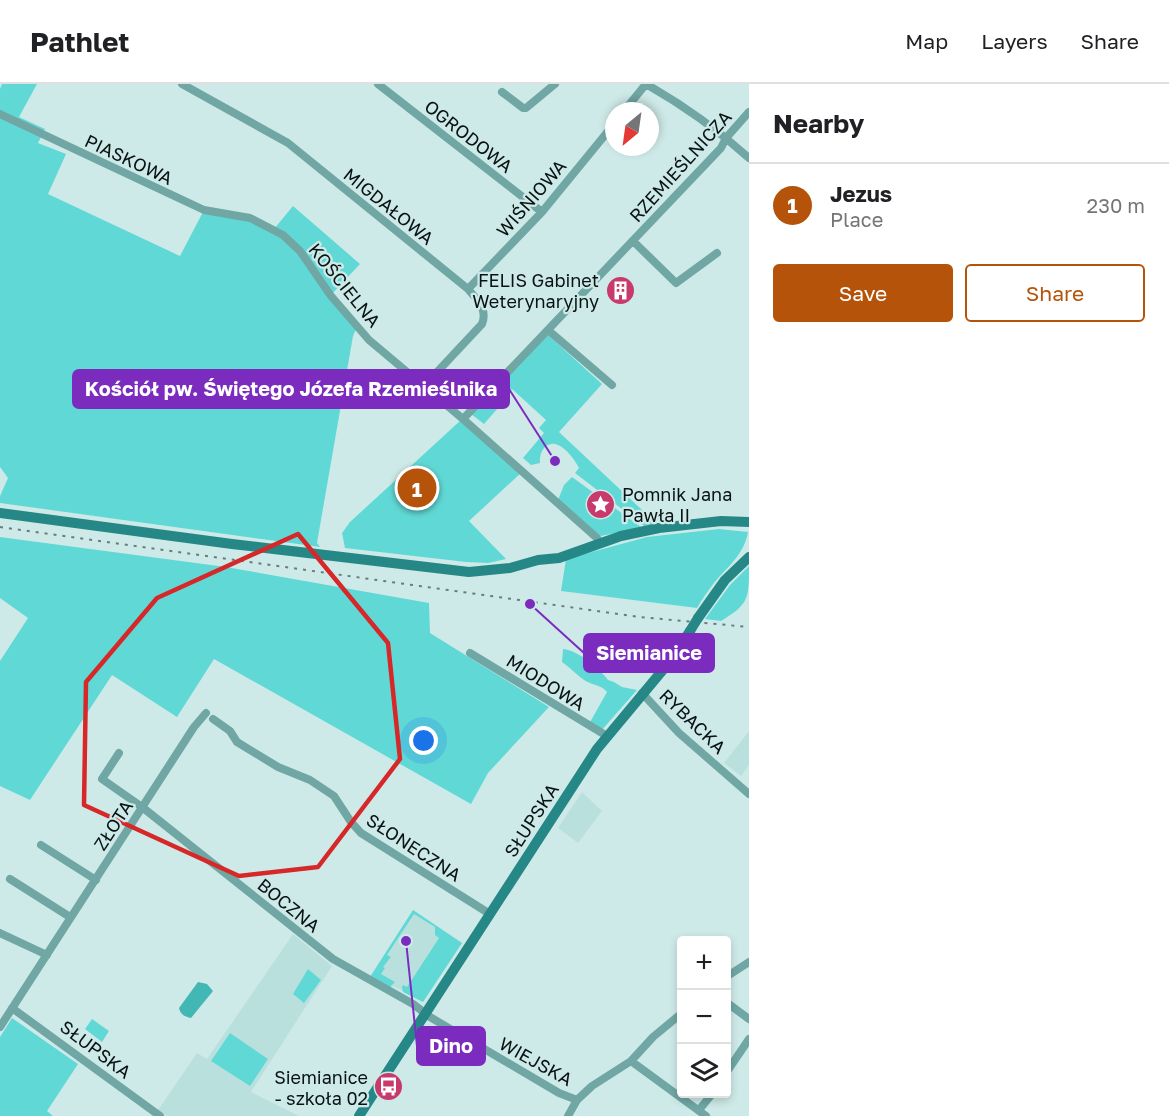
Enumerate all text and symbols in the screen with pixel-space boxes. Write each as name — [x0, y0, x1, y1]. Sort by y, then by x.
text: Pathlet — [30, 25, 130, 58]
text: Map — [905, 28, 948, 54]
text: Layers — [981, 28, 1048, 54]
text: Share — [1081, 28, 1139, 54]
street label: OGRODOWA — [421, 95, 517, 177]
north arrow — [605, 102, 659, 156]
street label: RZEMIEŚLNICZA — [624, 106, 736, 226]
text: Nearby — [773, 108, 864, 139]
street label: PIASKOWA — [82, 129, 176, 189]
street label: WIŚNIOWA — [491, 155, 571, 241]
street label: MIGDAŁOWA — [340, 163, 438, 249]
text: Jezus — [830, 180, 892, 207]
text: 1 — [787, 193, 798, 217]
text: 230 m — [1087, 193, 1145, 217]
text: Place — [830, 207, 883, 231]
street label: KOŚCIELNA — [304, 239, 386, 331]
button: Save — [773, 264, 953, 322]
button: Share — [965, 264, 1145, 322]
place label: FELIS Gabinet Weterynaryjny — [472, 269, 599, 312]
building icon: FELIS Gabinet Weterynaryjny — [604, 274, 636, 306]
callout: Kościół pw. Świętego Józefa Rzemieślnika — [73, 370, 509, 408]
text: Kościół pw. Świętego Józefa Rzemieślnika — [85, 376, 497, 400]
pin: 1 — [398, 466, 436, 510]
place label: Pomnik Jana Pawła II — [622, 483, 732, 526]
place icon: Pomnik Jana Pawła II — [585, 488, 617, 520]
callout: Siemianice — [584, 634, 714, 672]
text: Siemianice — [596, 640, 702, 664]
street label: MIODOWA — [503, 649, 589, 715]
street label: RYBACKA — [655, 684, 731, 758]
your location — [409, 726, 438, 755]
street label: SŁUPSKA — [499, 779, 563, 861]
street label: ZŁOTA — [89, 796, 137, 854]
street label: SŁONECZNA — [363, 808, 465, 886]
street label: BOCZNA — [253, 873, 325, 937]
map controls — [677, 936, 731, 1098]
button: + — [677, 936, 731, 990]
button: − — [677, 990, 731, 1044]
street label: SŁUPSKA — [56, 1015, 136, 1083]
callout: Dino — [417, 1027, 485, 1065]
street label: WIEJSKA — [496, 1032, 576, 1090]
text: Dino — [429, 1033, 473, 1057]
button: layers — [677, 1044, 731, 1098]
place label: Siemianice - szkoła 02 — [274, 1066, 368, 1109]
bus stop icon: Siemianice - szkoła 02 — [373, 1071, 405, 1103]

